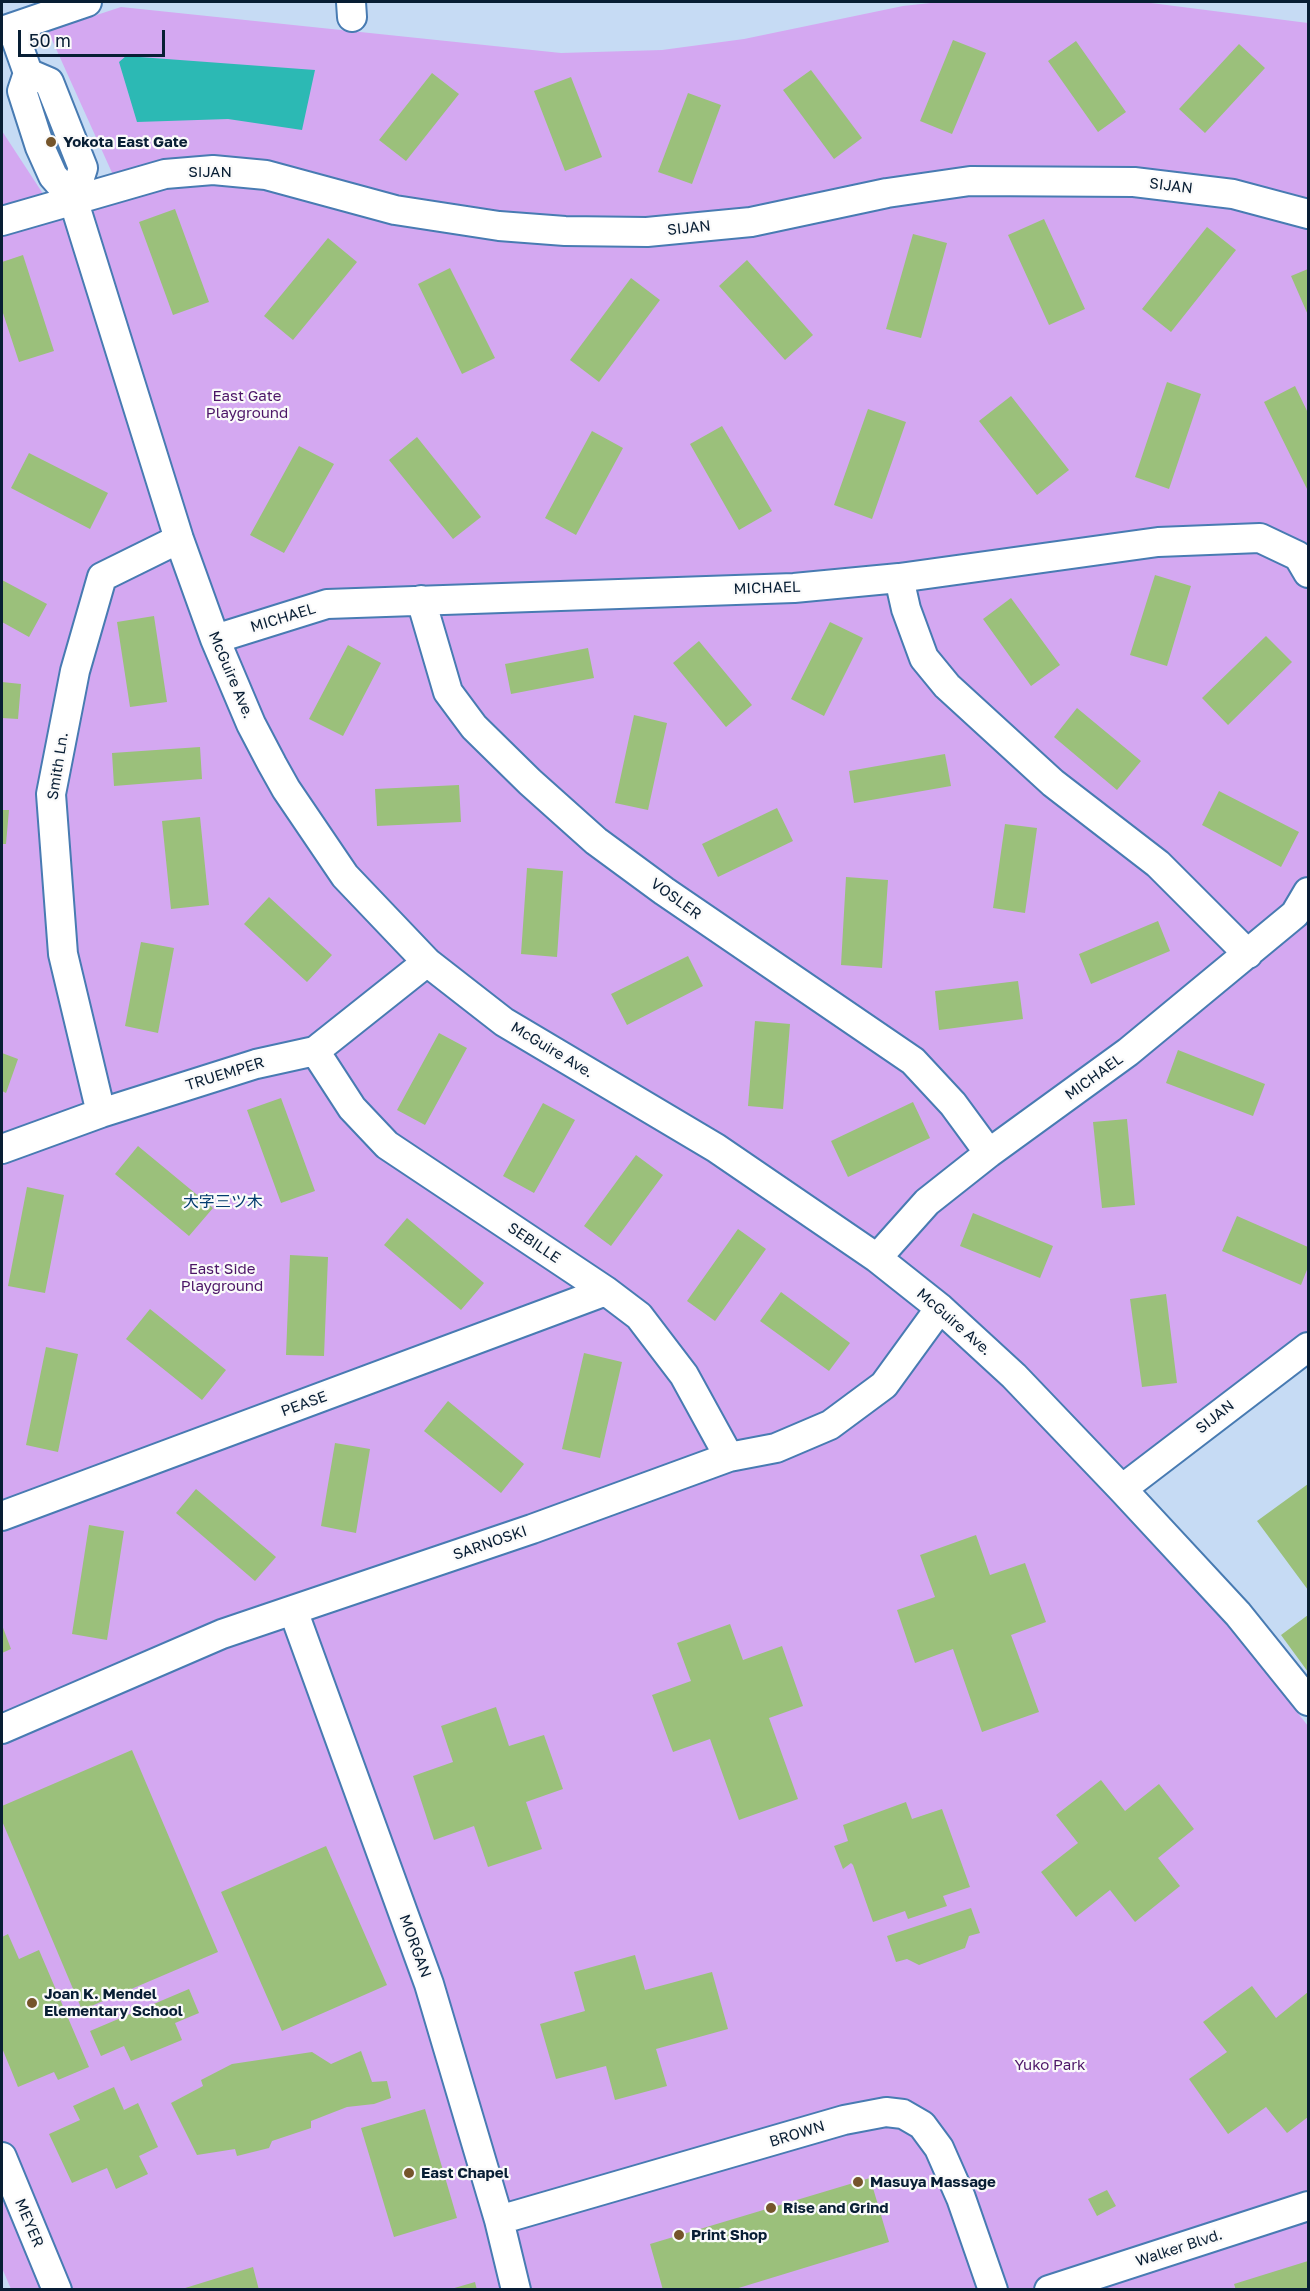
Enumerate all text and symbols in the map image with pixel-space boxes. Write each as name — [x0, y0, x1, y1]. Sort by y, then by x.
scale bar — [21, 18, 168, 56]
text: 50 m — [29, 29, 71, 51]
place label: Yokota East Gate — [63, 133, 188, 151]
marker: Yokota East Gate — [44, 135, 58, 149]
street label: SIJAN — [188, 163, 232, 181]
street label: SIJAN — [1148, 174, 1194, 198]
street label: SIJAN — [666, 217, 712, 239]
park label: East Gate Playground — [206, 387, 288, 422]
street label: MICHAEL — [733, 578, 801, 598]
street label: MICHAEL — [248, 600, 318, 636]
street label: McGuire Ave. — [205, 629, 257, 721]
street label: Smith Ln. — [44, 731, 72, 801]
street label: VOSLER — [647, 875, 705, 923]
street label: McGuire Ave. — [507, 1018, 597, 1082]
street label: MICHAEL — [1062, 1050, 1126, 1104]
street label: TRUEMPER — [183, 1053, 267, 1095]
district label: 大字三ツ木 — [183, 1192, 263, 1212]
street label: SEBILLE — [504, 1219, 564, 1267]
park label: East Side Playground — [181, 1260, 263, 1295]
street label: McGuire Ave. — [913, 1285, 995, 1359]
street label: PEASE — [279, 1387, 329, 1421]
street label: SIJAN — [1192, 1396, 1238, 1438]
street label: SARNOSKI — [451, 1522, 529, 1564]
street label: MORGAN — [395, 1912, 435, 1980]
place label: Joan K. Mendel Elementary School — [44, 1985, 183, 2020]
marker: Joan K. Mendel Elementary School — [25, 1996, 39, 2010]
park label: Yuko Park — [1014, 2056, 1086, 2074]
street label: BROWN — [767, 2117, 827, 2151]
place label: East Chapel — [421, 2164, 509, 2182]
marker: East Chapel — [402, 2166, 416, 2180]
place label: Masuya Massage — [870, 2173, 996, 2191]
marker: Masuya Massage — [851, 2175, 865, 2189]
street label: MEYER — [11, 2196, 47, 2250]
place label: Rise and Grind — [783, 2199, 889, 2217]
marker: Rise and Grind — [764, 2201, 778, 2215]
place label: Print Shop — [691, 2226, 767, 2244]
street label: Walker Blvd. — [1133, 2226, 1225, 2270]
marker: Print Shop — [672, 2228, 686, 2242]

